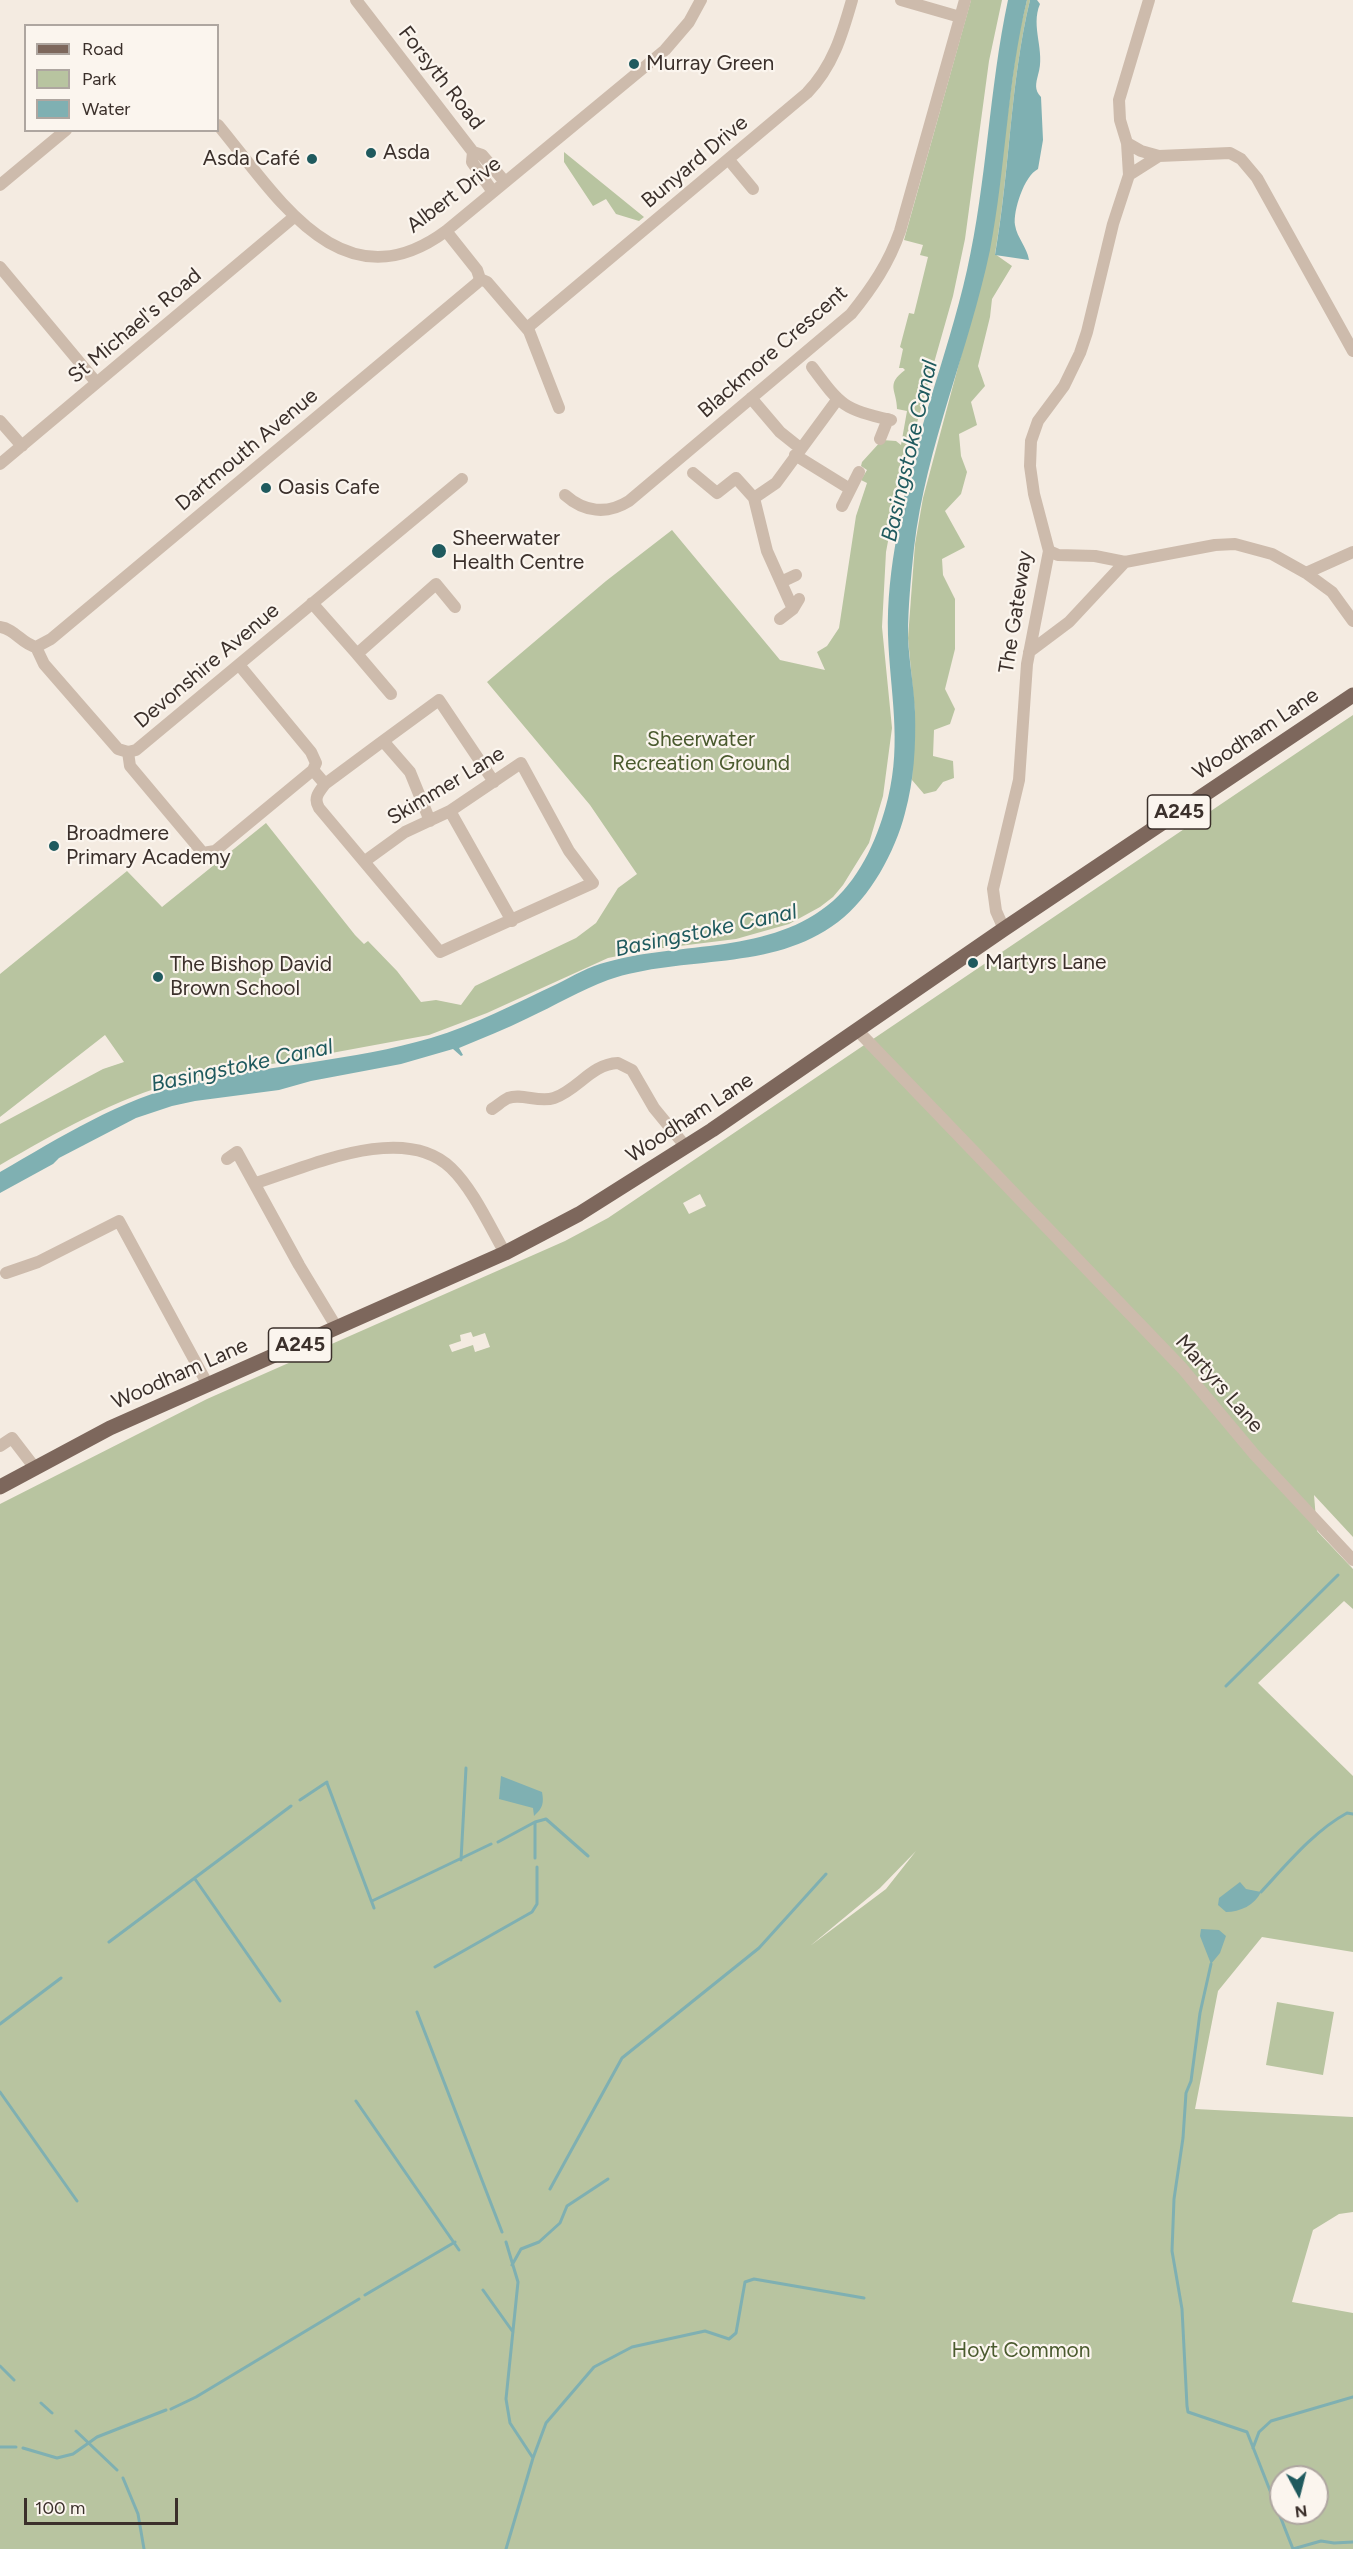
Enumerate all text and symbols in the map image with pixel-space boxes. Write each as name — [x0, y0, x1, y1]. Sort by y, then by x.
street label: Forsyth Road — [393, 21, 489, 135]
legend — [24, 24, 219, 132]
text: Road — [82, 38, 123, 60]
place label: Murray Green — [646, 51, 774, 77]
marker: Murray Green — [627, 57, 641, 71]
text: Park — [82, 68, 116, 90]
text: Water — [82, 98, 130, 120]
street label: Bunyard Drive — [637, 110, 753, 214]
place label: Asda — [383, 140, 430, 166]
place label: Asda Café — [203, 146, 300, 172]
marker: Asda — [364, 146, 378, 160]
street label: Albert Drive — [402, 151, 506, 239]
marker: Asda Café — [305, 152, 319, 166]
street label: St Michael's Road — [63, 263, 207, 389]
street label: Blackmore Crescent — [693, 280, 853, 424]
water label: Basingstoke Canal — [876, 358, 944, 544]
street label: Dartmouth Avenue — [171, 383, 323, 517]
place label: Oasis Cafe — [278, 475, 380, 501]
marker: Oasis Cafe — [259, 481, 273, 495]
place label: Sheerwater Health Centre — [452, 526, 584, 576]
marker: Sheerwater Health Centre — [430, 542, 448, 560]
street label: The Gateway — [994, 549, 1038, 675]
street label: Devonshire Avenue — [129, 598, 285, 734]
street label: Woodham Lane — [1188, 683, 1324, 785]
park label: Sheerwater Recreation Ground — [612, 727, 790, 777]
street label: Skimmer Lane — [383, 741, 509, 831]
road number: A245 — [1148, 795, 1210, 829]
place label: Broadmere Primary Academy — [66, 821, 231, 871]
marker: Broadmere Primary Academy — [47, 839, 61, 853]
water label: Basingstoke Canal — [613, 899, 799, 963]
place label: Martyrs Lane — [985, 950, 1106, 976]
place label: The Bishop David Brown School — [170, 952, 332, 1002]
marker: Martyrs Lane — [966, 956, 980, 970]
marker: The Bishop David Brown School — [151, 970, 165, 984]
water label: Basingstoke Canal — [149, 1034, 335, 1098]
street label: Woodham Lane — [622, 1068, 758, 1168]
road number: A245 — [268, 1328, 332, 1362]
street label: Martyrs Lane — [1170, 1330, 1268, 1438]
street label: Woodham Lane — [108, 1333, 252, 1415]
park label: Hoyt Common — [952, 2338, 1090, 2364]
north arrow — [1269, 2465, 1329, 2525]
scale bar — [27, 2486, 182, 2524]
text: 100 m — [35, 2497, 85, 2519]
text: N — [1294, 2501, 1308, 2522]

